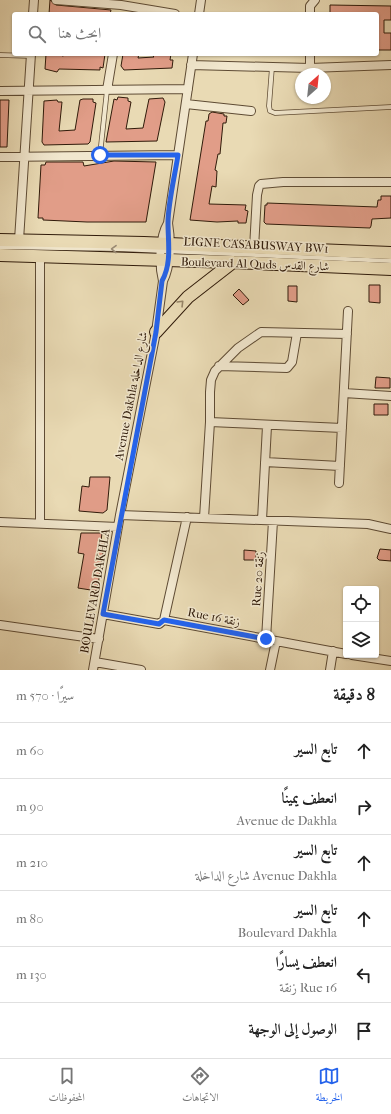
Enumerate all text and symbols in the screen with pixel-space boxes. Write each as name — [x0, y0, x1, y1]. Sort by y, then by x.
search box — [12, 12, 379, 56]
icon: search — [26, 23, 48, 45]
text: ابحث هنا — [58, 24, 101, 42]
north arrow — [295, 68, 331, 104]
route start — [91, 146, 109, 164]
street label: LIGNE CASABUSWAY BW1 — [183, 234, 329, 256]
one-way arrow — [111, 245, 117, 253]
street label: Boulevard Al Quds شارع القدس — [180, 254, 330, 278]
one-way arrow — [177, 300, 184, 308]
street label: Avenue Dakhla شارع الداخلة — [111, 330, 154, 463]
street label: BOULEVARD DAKHLA — [77, 527, 113, 654]
street label: Rue 20 زنقة — [249, 551, 267, 607]
map controls — [343, 586, 379, 658]
button: locate — [343, 586, 379, 622]
street label: Rue 16 زنقة — [187, 605, 242, 629]
button: layers — [343, 622, 379, 658]
route end — [257, 630, 275, 648]
text: 8 دقيقة — [333, 684, 375, 704]
text: سيرًا · 570 m — [16, 688, 74, 703]
text: تابع السير — [295, 740, 337, 758]
icon: ahead — [353, 740, 375, 762]
text: 60 m — [16, 743, 44, 758]
text: انعطف يمينًا — [282, 789, 337, 807]
icon: right — [353, 796, 375, 818]
text: 90 m — [16, 799, 44, 814]
text: Avenue de Dakhla — [236, 813, 337, 828]
text: تابع السير — [295, 841, 337, 859]
icon: ahead — [353, 852, 375, 874]
text: 210 m — [16, 855, 48, 870]
text: Avenue Dakhla شارع الداخلة — [195, 868, 337, 883]
text: تابع السير — [295, 901, 337, 919]
icon: ahead — [353, 908, 375, 930]
text: 80 m — [16, 911, 43, 926]
text: Boulevard Dakhla — [238, 925, 337, 940]
text: انعطف يسارًا — [276, 953, 337, 971]
icon: left — [353, 964, 375, 986]
text: 130 m — [16, 967, 47, 982]
text: Rue 16 زنقة — [279, 980, 337, 995]
text: الوصول إلى الوجهة — [248, 1020, 337, 1038]
icon: arrive — [353, 1020, 375, 1042]
tab: المحفوظات — [49, 1065, 85, 1108]
tab: الاتجاهات — [182, 1065, 219, 1108]
tab: الخريطة — [316, 1065, 342, 1108]

